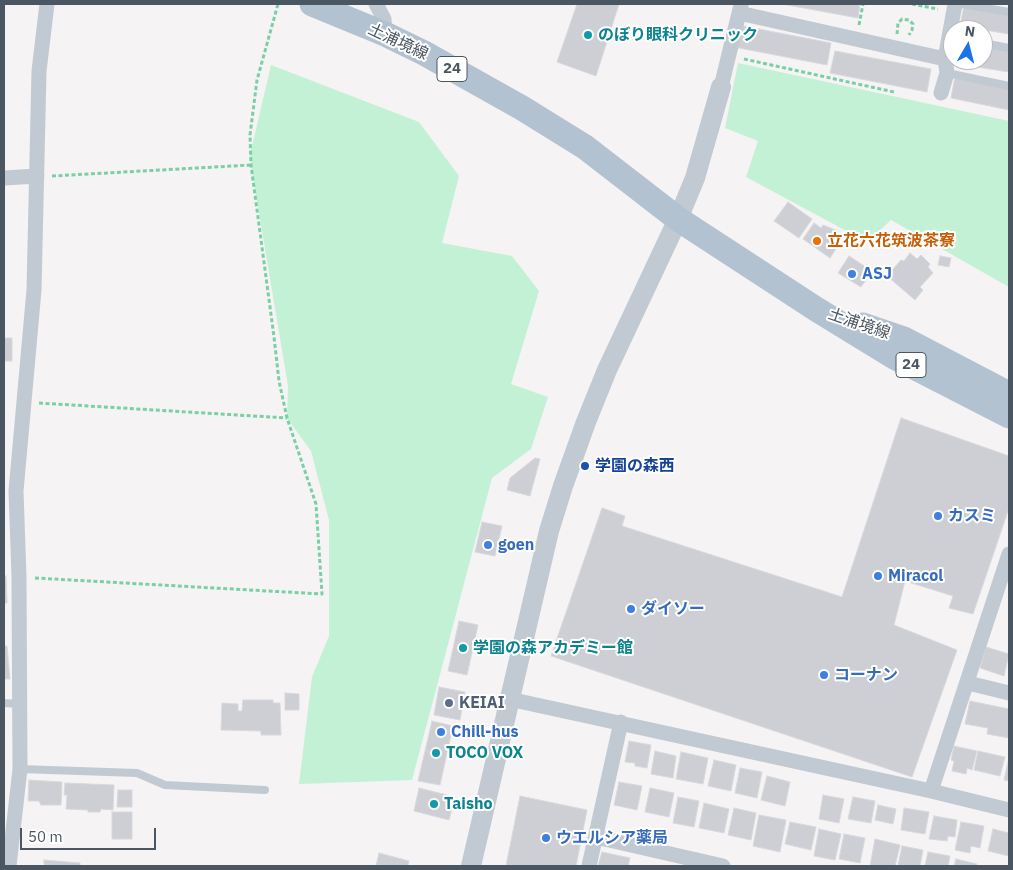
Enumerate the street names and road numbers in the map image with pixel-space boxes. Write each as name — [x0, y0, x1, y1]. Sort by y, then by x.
street label: 土浦境線 — [365, 20, 431, 64]
road number: 24 — [437, 56, 467, 82]
street label: 土浦境線 — [826, 305, 892, 343]
road number: 24 — [896, 352, 926, 378]

